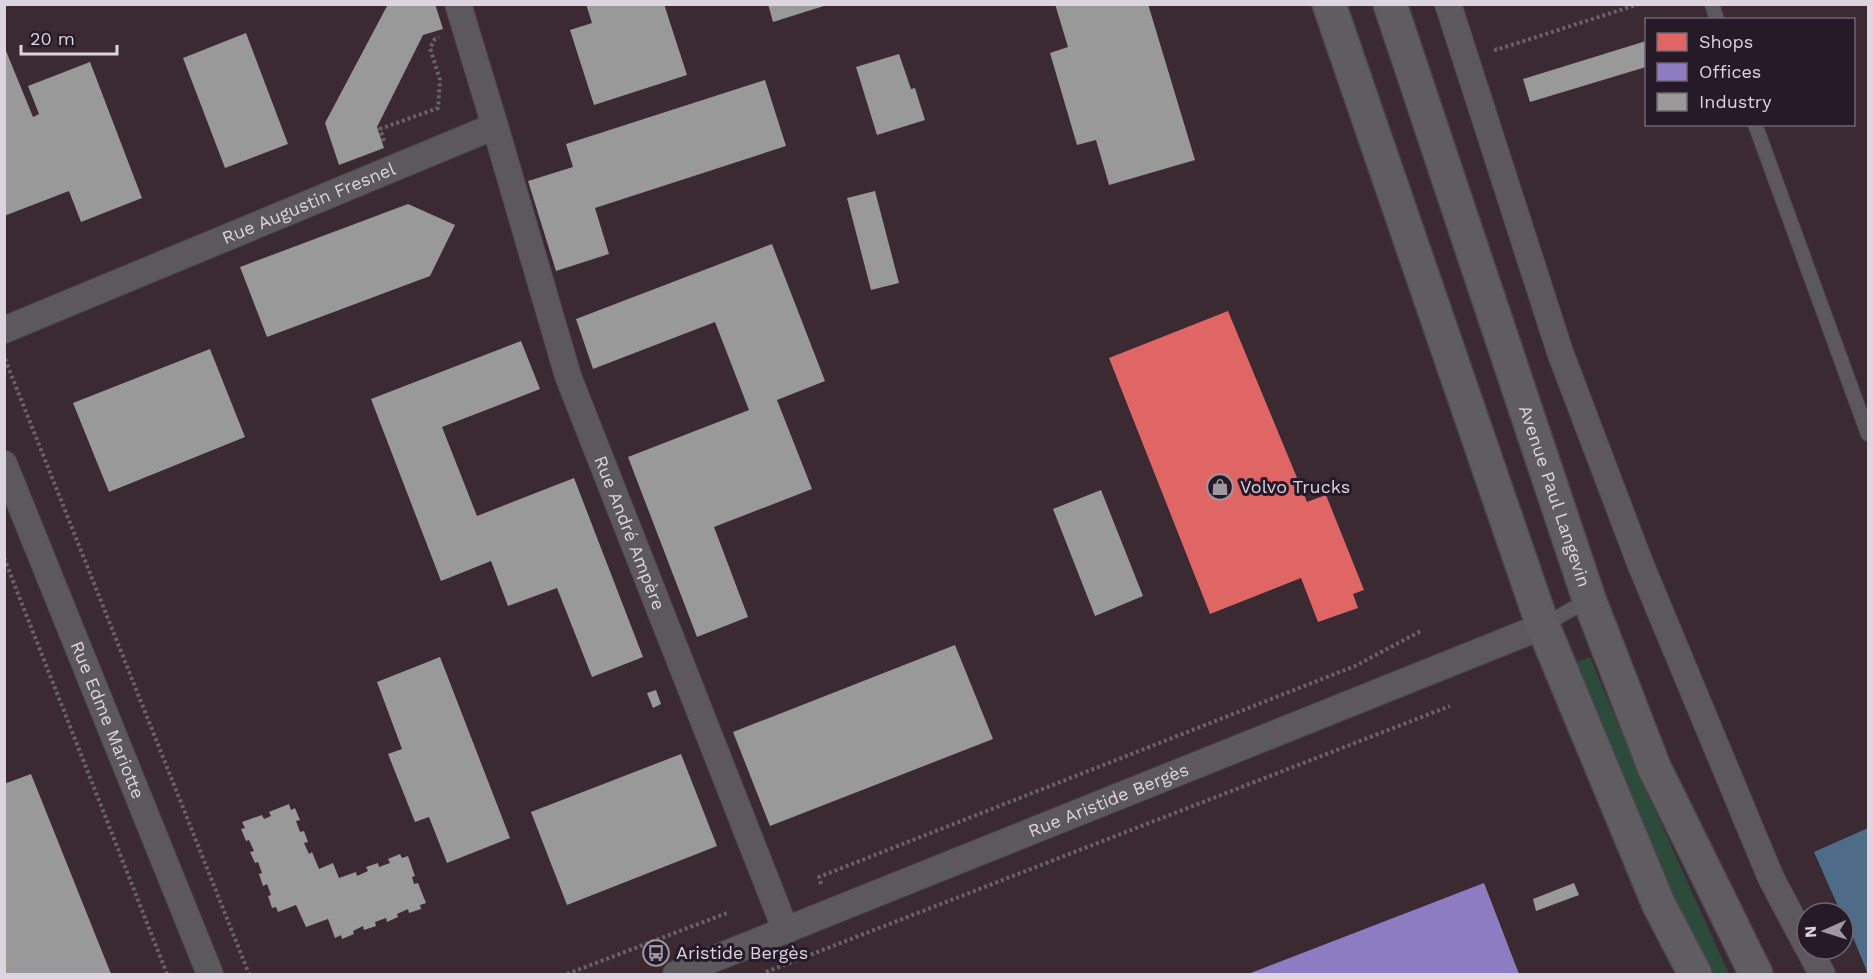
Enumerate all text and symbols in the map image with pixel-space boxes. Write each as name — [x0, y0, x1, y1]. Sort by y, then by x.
scale bar — [21, 18, 117, 56]
legend — [1645, 18, 1855, 126]
text: 20 m — [30, 28, 75, 49]
text: Shops — [1699, 31, 1753, 52]
text: Offices — [1699, 61, 1761, 82]
text: Industry — [1699, 91, 1772, 112]
street label: Rue Augustin Fresnel — [219, 157, 399, 248]
street label: Avenue Paul Langevin — [1515, 402, 1595, 590]
street label: Rue André Ampère — [590, 452, 670, 613]
shop icon: Volvo Trucks — [1205, 472, 1235, 502]
place label: Volvo Trucks — [1240, 476, 1350, 497]
street label: Rue Edme Mariotte — [67, 638, 149, 802]
street label: Rue Aristide Bergès — [1025, 758, 1192, 842]
north arrow — [1795, 901, 1855, 961]
text: N — [1801, 925, 1820, 938]
bus stop icon: Aristide Bergès — [641, 938, 671, 968]
place label: Aristide Bergès — [676, 942, 808, 963]

